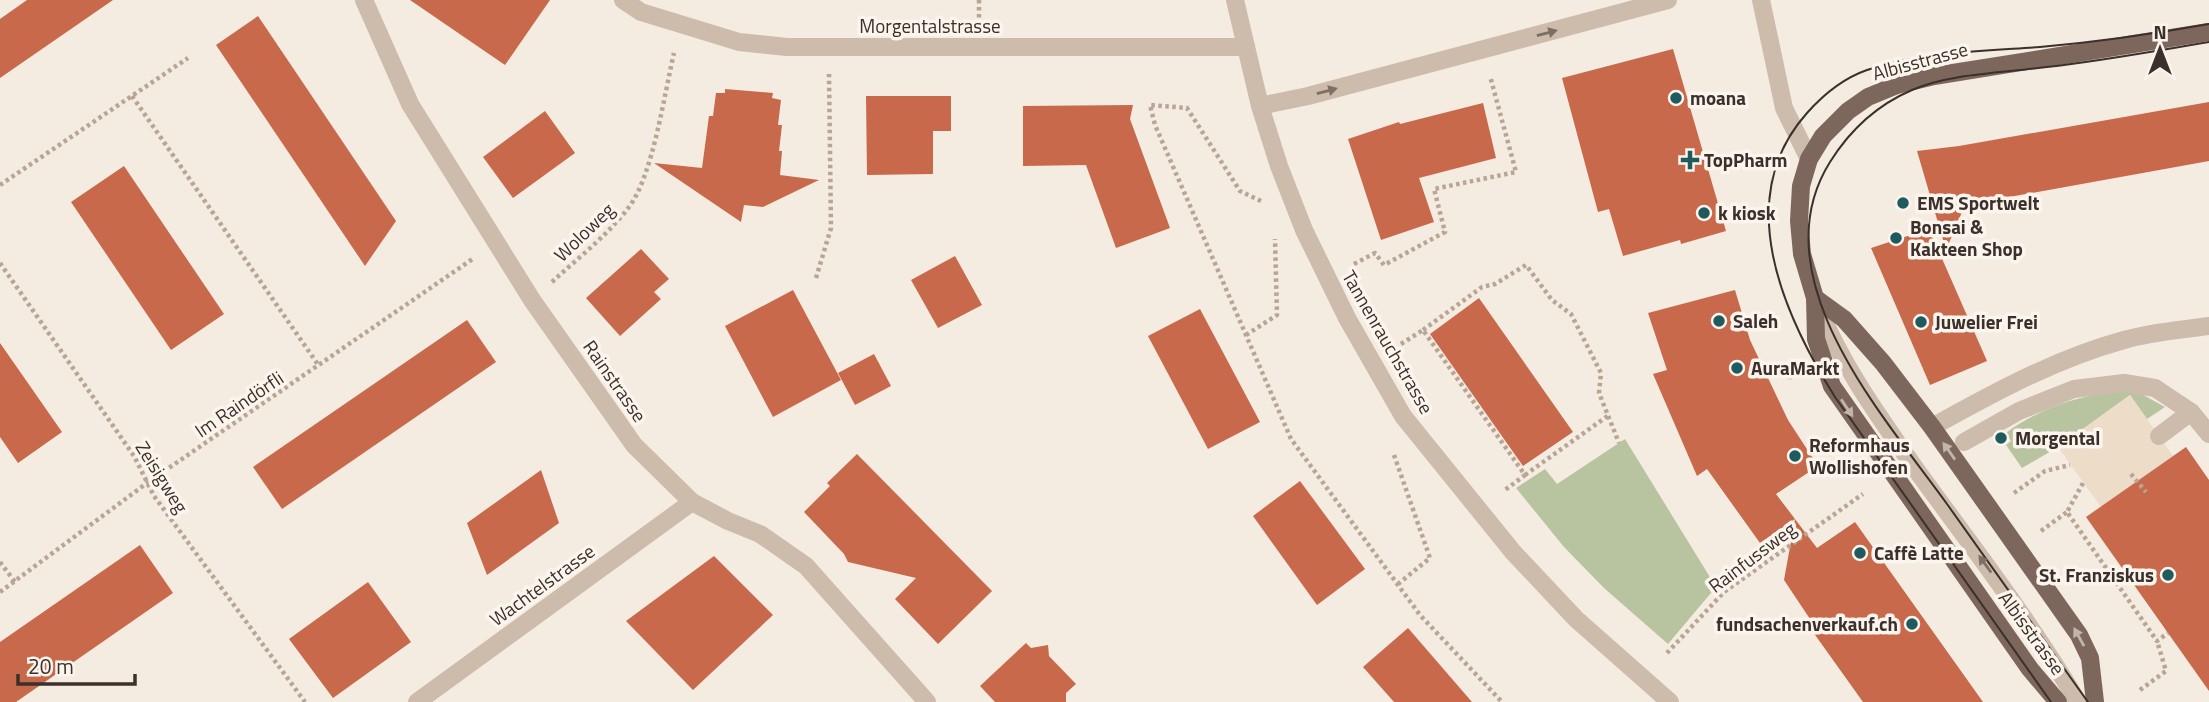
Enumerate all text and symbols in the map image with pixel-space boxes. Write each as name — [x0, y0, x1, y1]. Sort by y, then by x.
street label: Morgentalstrasse — [859, 11, 1001, 40]
north arrow — [2125, 14, 2195, 84]
text: N — [2153, 17, 2167, 46]
one-way arrow — [1536, 27, 1557, 37]
street label: Albisstrasse — [1869, 34, 1971, 87]
place label: moana — [1690, 83, 1746, 112]
one-way arrow — [1316, 85, 1338, 96]
marker: moana — [1668, 90, 1684, 106]
place label: TopPharm — [1704, 145, 1787, 174]
marker: TopPharm — [1682, 152, 1698, 168]
place label: EMS Sportwelt — [1917, 188, 2040, 217]
street label: Woloweg — [547, 195, 621, 268]
marker: EMS Sportwelt — [1895, 195, 1911, 211]
place label: k kiosk — [1718, 198, 1776, 227]
marker: k kiosk — [1696, 205, 1712, 221]
place label: Bonsai & Kakteen Shop — [1910, 212, 2023, 263]
marker: Bonsai & Kakteen Shop — [1888, 230, 1904, 246]
street label: Tannenrauchstrasse — [1335, 265, 1441, 419]
place label: Saleh — [1733, 306, 1778, 335]
place label: Juwelier Frei — [1935, 307, 2038, 336]
marker: Saleh — [1711, 313, 1727, 329]
marker: Juwelier Frei — [1913, 314, 1929, 330]
street label: Rainstrasse — [576, 334, 654, 428]
place label: AuraMarkt — [1751, 353, 1840, 382]
marker: AuraMarkt — [1729, 360, 1745, 376]
street label: Im Raindörfli — [188, 363, 289, 444]
one-way arrow — [1840, 399, 1854, 417]
place label: Morgental — [2015, 423, 2100, 452]
place label: Reformhaus Wollishofen — [1809, 430, 1910, 481]
marker: Morgental — [1993, 430, 2009, 446]
street label: Zeisigweg — [129, 435, 196, 519]
one-way arrow — [1942, 442, 1956, 460]
marker: Reformhaus Wollishofen — [1787, 448, 1803, 464]
street label: Rainfussweg — [1702, 514, 1802, 599]
street label: Wachtelstrasse — [483, 536, 600, 633]
place label: Caffè Latte — [1874, 538, 1964, 567]
marker: Caffè Latte — [1852, 545, 1868, 561]
one-way arrow — [1978, 555, 1992, 573]
place label: St. Franziskus — [2039, 560, 2154, 589]
marker: St. Franziskus — [2160, 567, 2176, 583]
street label: Albisstrasse — [1992, 585, 2073, 681]
place label: fundsachenverkauf.ch — [1716, 609, 1898, 638]
marker: fundsachenverkauf.ch — [1904, 616, 1920, 632]
one-way arrow — [2073, 627, 2085, 646]
scale bar — [18, 642, 135, 686]
text: 20 m — [28, 650, 74, 682]

